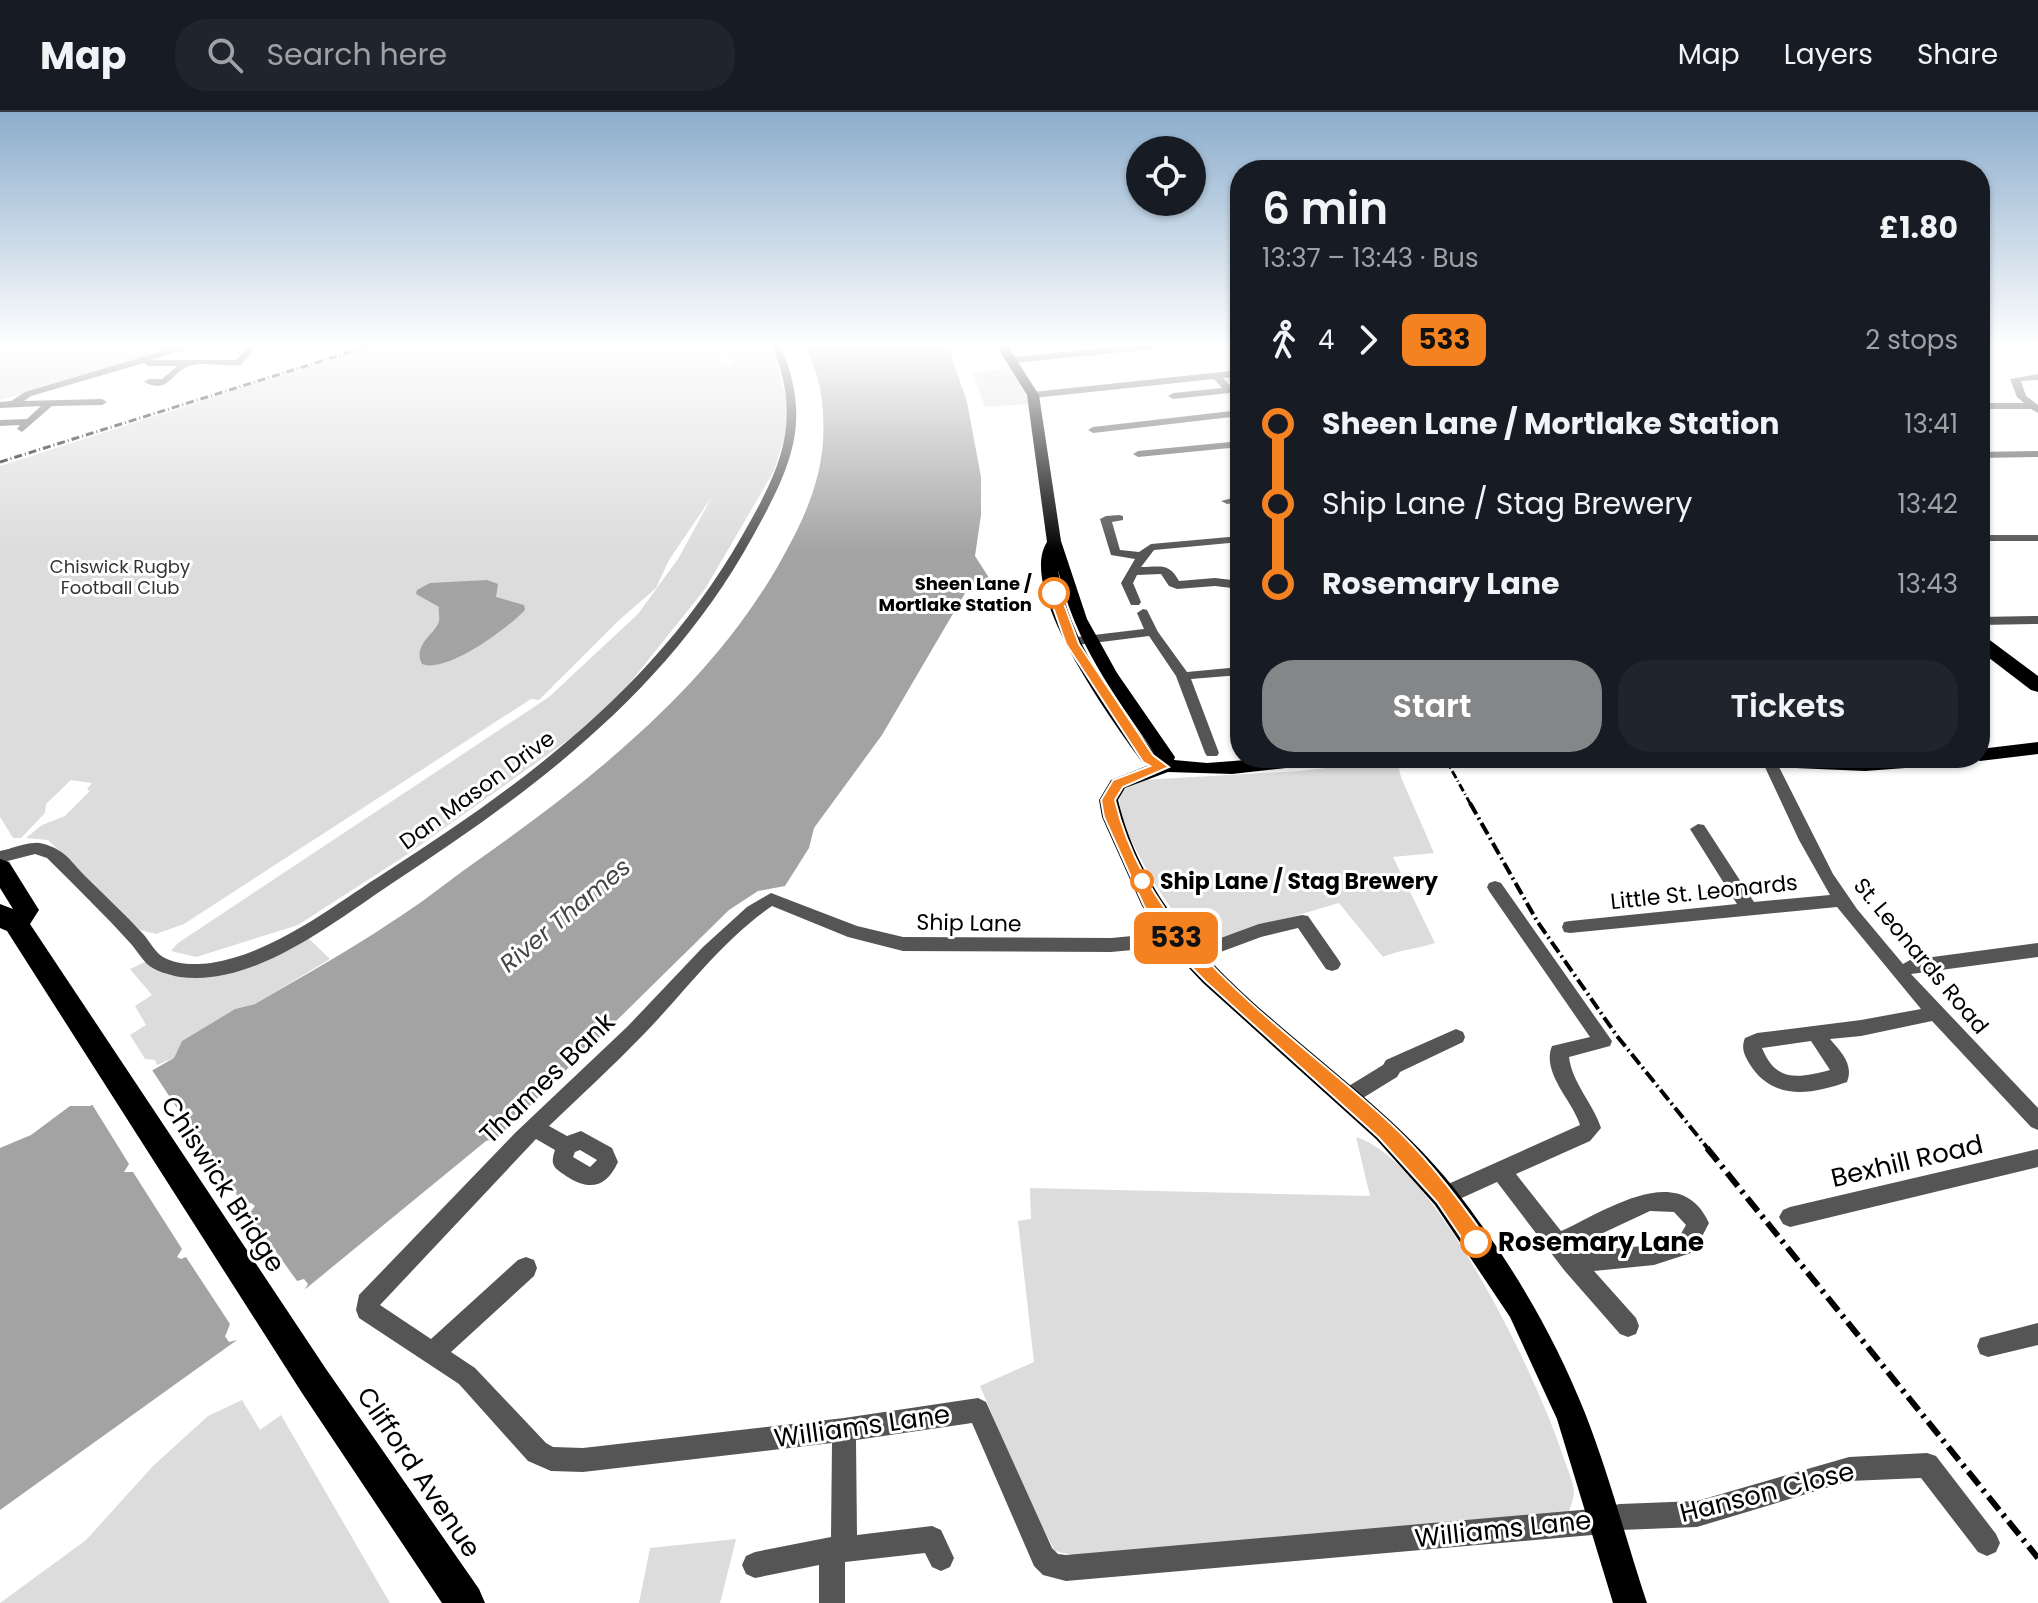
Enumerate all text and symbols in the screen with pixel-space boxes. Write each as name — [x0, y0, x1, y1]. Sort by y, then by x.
search box — [175, 19, 735, 91]
text: Map — [40, 29, 127, 82]
icon: search — [203, 33, 247, 77]
text: Search here — [267, 33, 447, 76]
text: Map — [1678, 35, 1740, 74]
text: Layers — [1784, 35, 1873, 74]
text: Share — [1917, 35, 1998, 74]
map controls — [1126, 136, 1206, 216]
button: locate — [1126, 136, 1206, 216]
text: 6 min — [1262, 178, 1388, 239]
text: £1.80 — [1879, 206, 1958, 249]
text: 13:37 – 13:43 · Bus — [1262, 240, 1479, 276]
icon: walk — [1262, 318, 1306, 362]
icon: forward — [1346, 318, 1390, 362]
text: 533 — [1418, 320, 1470, 359]
text: 4 — [1318, 322, 1334, 358]
text: 2 stops — [1865, 322, 1958, 358]
text: Sheen Lane / Mortlake Station — [1322, 402, 1780, 445]
text: 13:41 — [1904, 406, 1958, 442]
text: Ship Lane / Stag Brewery — [1322, 482, 1692, 525]
text: 13:42 — [1898, 486, 1958, 522]
park label: Chiswick Rugby Football Club — [50, 554, 190, 600]
text: Rosemary Lane — [1322, 562, 1560, 605]
text: 13:43 — [1897, 566, 1958, 602]
place label: Sheen Lane / Mortlake Station — [879, 571, 1032, 617]
marker: Sheen Lane / Mortlake Station — [1039, 578, 1069, 608]
button: Start — [1262, 660, 1602, 752]
button: Tickets — [1618, 660, 1958, 752]
street label: Dan Mason Drive — [393, 723, 561, 857]
water label: River Thames — [492, 850, 638, 980]
place label: Ship Lane / Stag Brewery — [1160, 866, 1438, 897]
street label: Little St. Leonards — [1609, 867, 1799, 917]
marker: Ship Lane / Stag Brewery — [1131, 870, 1153, 892]
street label: St. Leonards Road — [1846, 871, 1996, 1041]
street label: Ship Lane — [916, 907, 1022, 939]
line badge: 533 — [1130, 912, 1222, 964]
text: 533 — [1150, 918, 1202, 957]
street label: Thames Bank — [471, 1004, 623, 1152]
street label: Chiswick Bridge — [152, 1089, 294, 1279]
street label: Bexhill Road — [1827, 1126, 1987, 1196]
place label: Rosemary Lane — [1498, 1224, 1704, 1260]
marker: Rosemary Lane — [1461, 1227, 1491, 1257]
street label: Clifford Avenue — [349, 1380, 489, 1564]
street label: Williams Lane — [772, 1396, 952, 1456]
street label: Hanson Close — [1676, 1453, 1858, 1531]
street label: Williams Lane — [1413, 1502, 1593, 1556]

